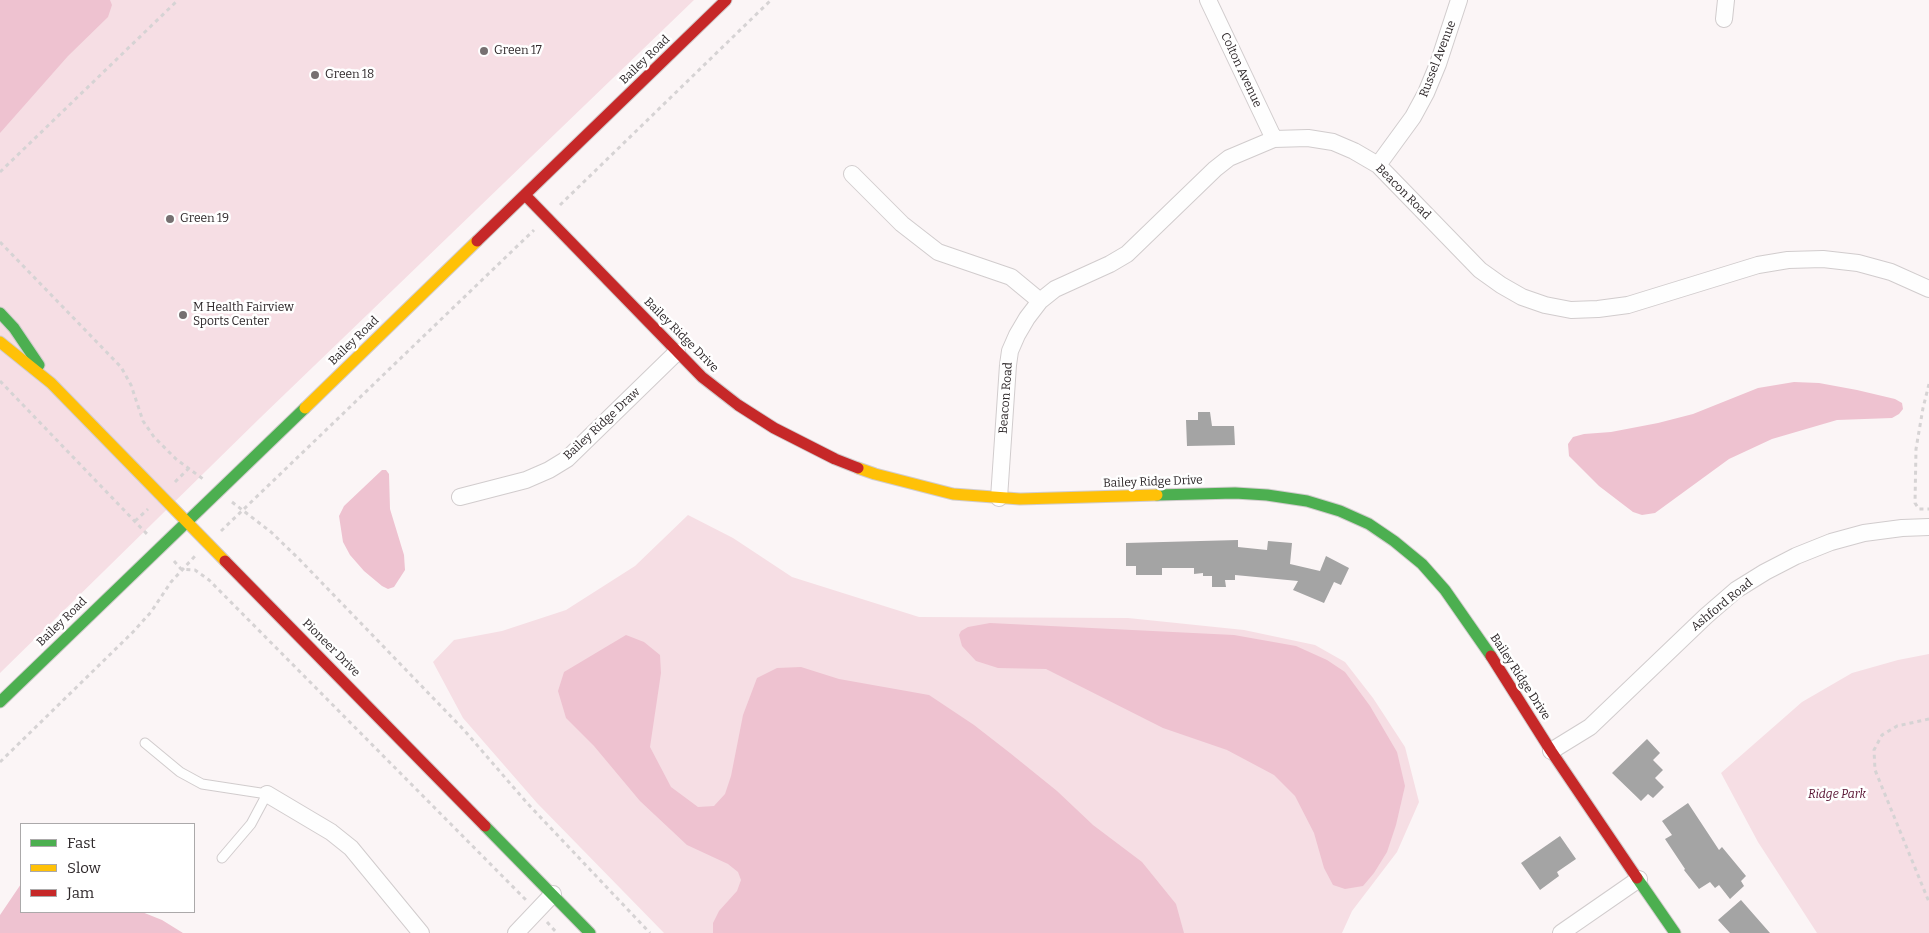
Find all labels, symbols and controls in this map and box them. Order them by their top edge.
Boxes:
street label: Russel Avenue [1417,19,1459,99]
street label: Colton Avenue [1217,30,1265,110]
street label: Bailey Road [617,32,673,88]
place label: Green 17 [494,44,542,58]
marker: Green 17 [478,45,490,57]
place label: Green 18 [325,68,374,82]
marker: Green 18 [309,69,321,81]
street label: Beacon Road [1373,162,1433,222]
place label: Green 19 [180,212,229,226]
marker: Green 19 [164,213,176,225]
street label: Bailey Ridge Drive [641,295,721,375]
place label: M Health Fairview Sports Center [193,301,294,329]
marker: M Health Fairview Sports Center [177,309,189,321]
street label: Bailey Road [326,313,382,369]
street label: Beacon Road [996,362,1016,434]
street label: Bailey Ridge Draw [561,385,643,463]
street label: Bailey Ridge Drive [1103,473,1203,491]
street label: Ashford Road [1688,576,1756,634]
street label: Bailey Road [34,594,90,650]
street label: Pioneer Drive [299,616,363,680]
street label: Bailey Ridge Drive [1487,631,1553,723]
park label: Ridge Park [1808,788,1866,802]
legend [20,823,195,913]
text: Fast [67,834,96,852]
text: Slow [67,859,101,877]
text: Jam [67,884,94,902]

